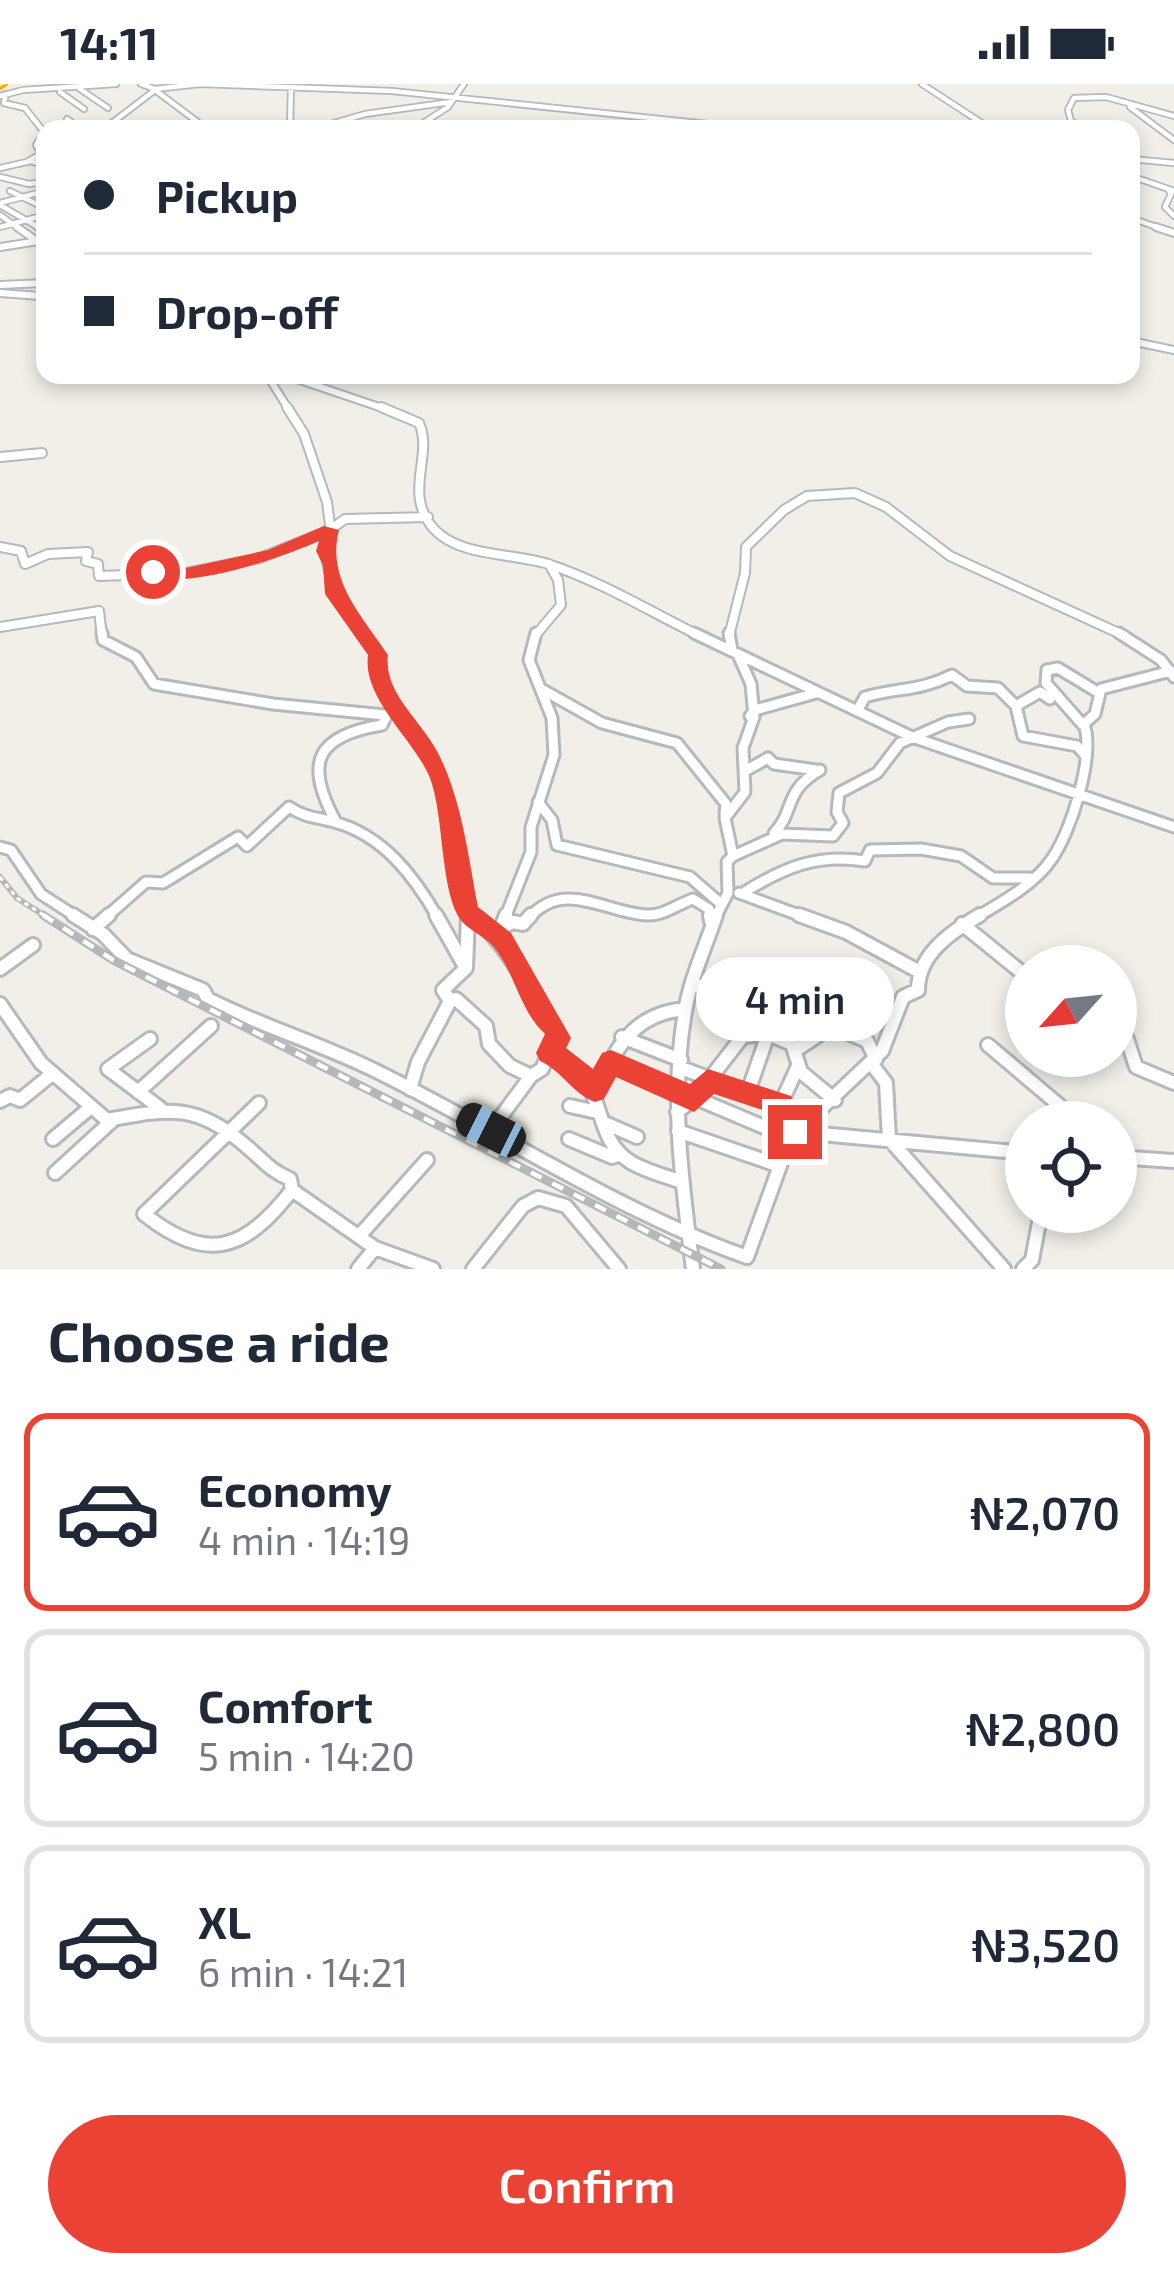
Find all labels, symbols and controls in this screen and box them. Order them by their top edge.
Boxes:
text: 14:11 [60,15,159,69]
text: Pickup [156,168,298,222]
text: Drop-off [156,284,338,338]
route start [126,545,180,599]
north arrow [1005,945,1137,1077]
map controls [1005,945,1137,1233]
callout: 4 min [696,958,894,1042]
text: 4 min [745,975,845,1022]
car [451,1098,531,1162]
button: locate [1005,1101,1137,1233]
route end [768,1105,822,1159]
text: Choose a ride [48,1308,390,1373]
icon: car [54,1458,162,1566]
text: Economy [198,1462,392,1516]
text: ₦2,070 [970,1485,1120,1539]
text: 4 min · 14:19 [198,1516,410,1563]
icon: car [54,1674,162,1782]
text: Comfort [198,1678,373,1732]
text: ₦2,800 [965,1701,1120,1755]
text: 5 min · 14:20 [198,1732,415,1779]
icon: car [54,1890,162,1998]
text: XL [198,1894,251,1948]
text: ₦3,520 [971,1917,1120,1971]
text: 6 min · 14:21 [198,1948,408,1995]
button: Confirm [48,2115,1126,2253]

